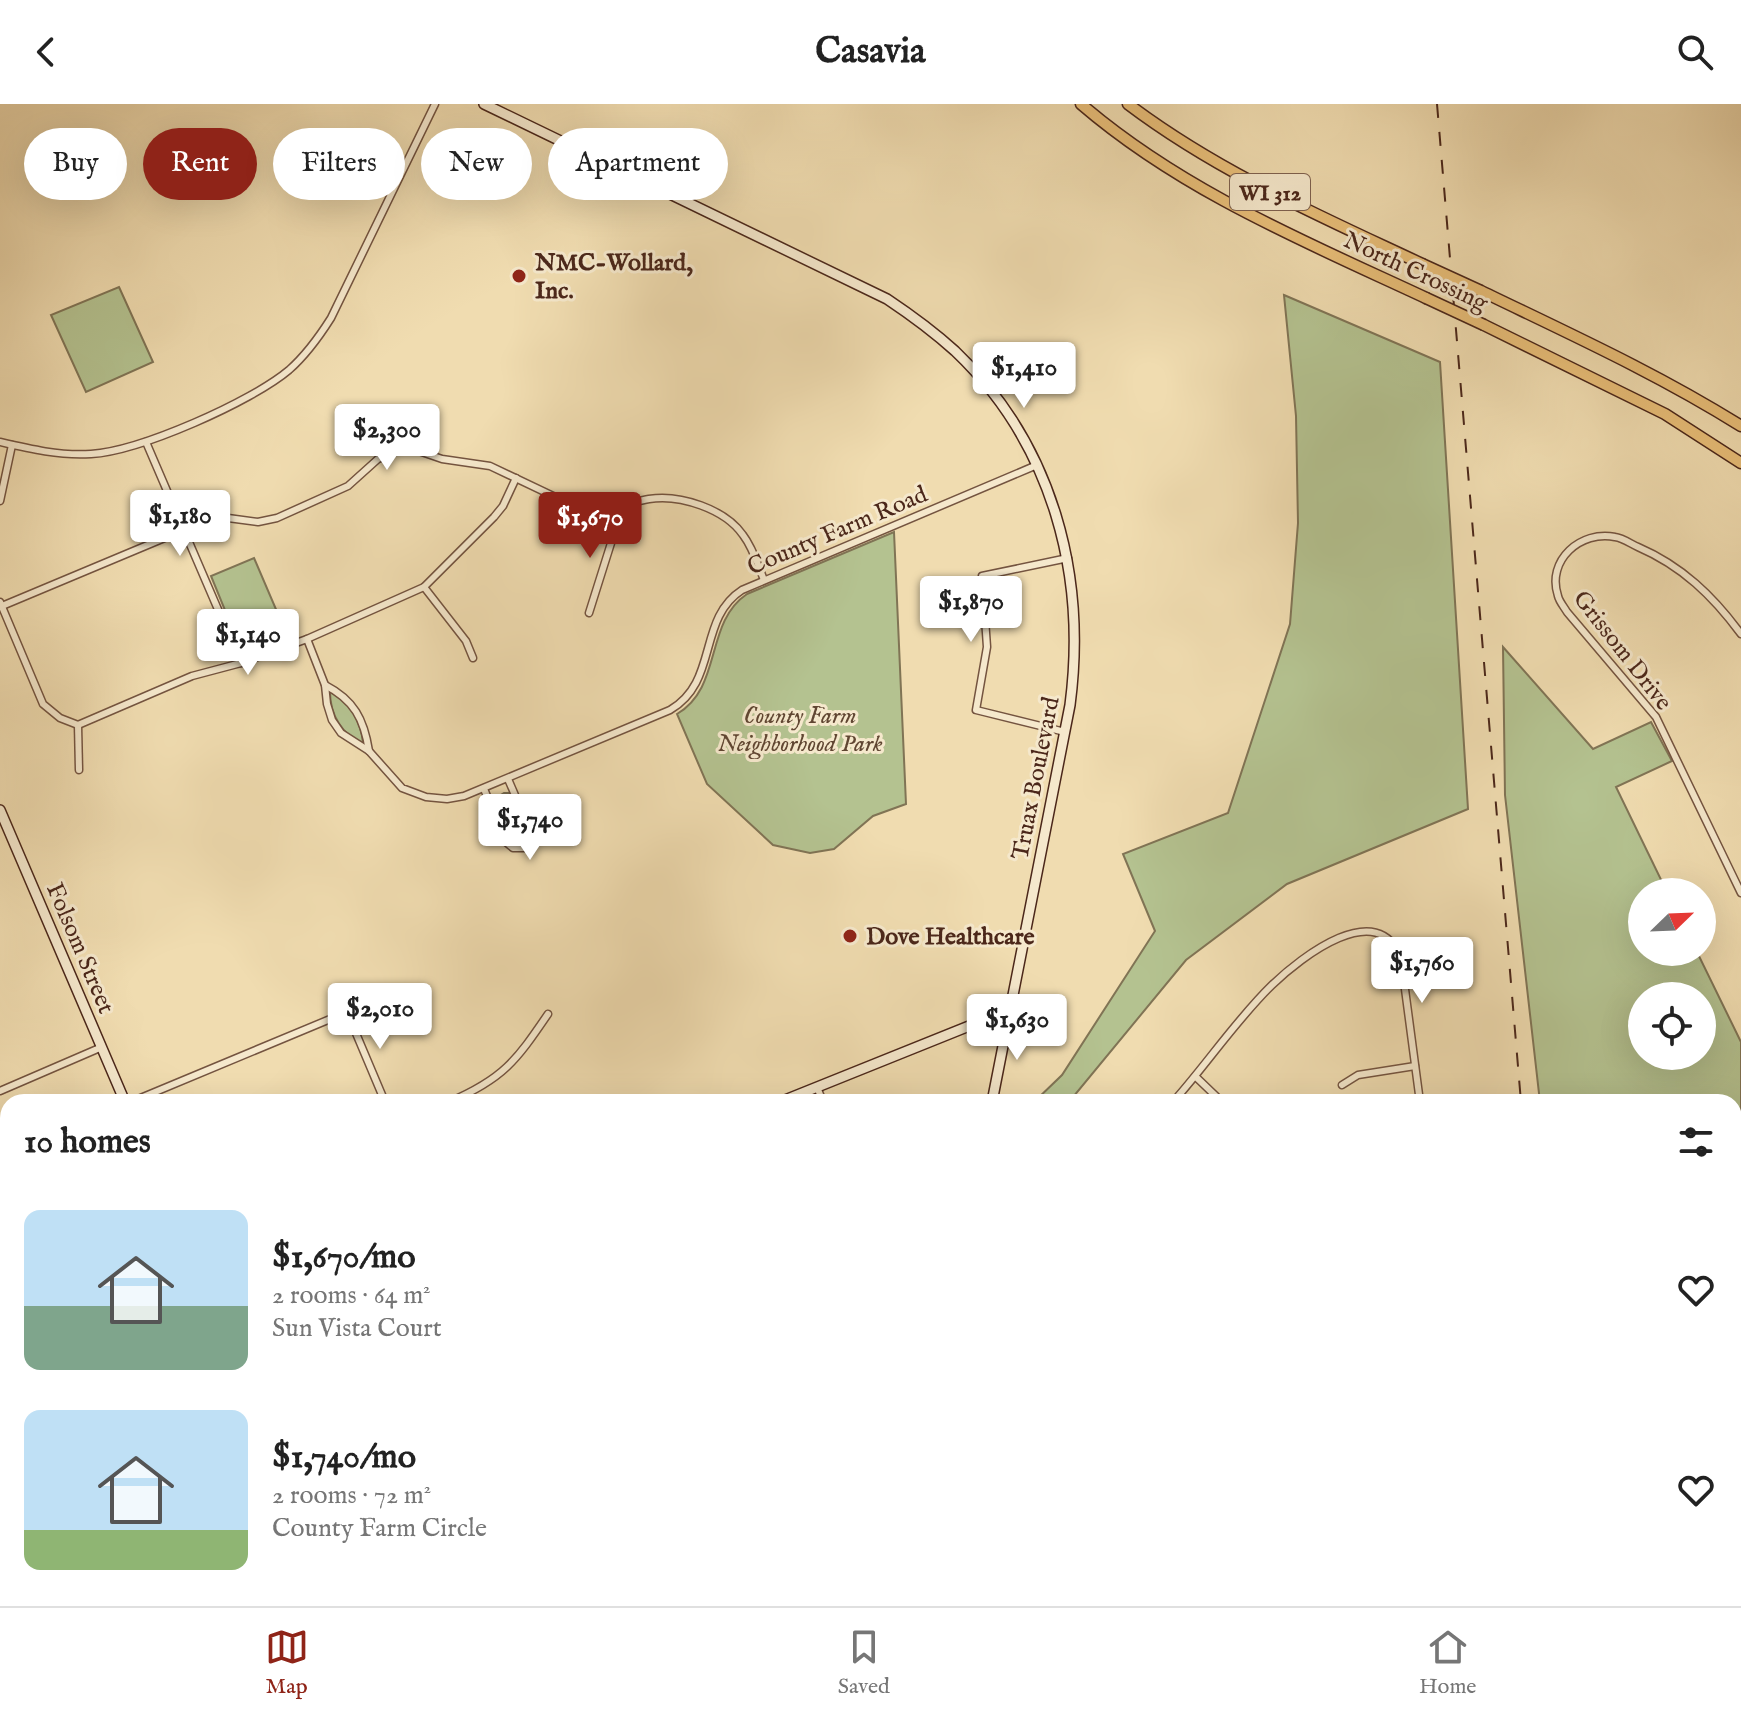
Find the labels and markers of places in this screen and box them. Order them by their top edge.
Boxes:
place label: NMC-Wollard, Inc. [534,248,693,307]
marker: NMC-Wollard, Inc. [510,267,528,285]
pin: $1,410 [959,342,1089,410]
pin: $2,300 [322,404,452,472]
pin: $1,180 [115,490,245,558]
pin: $1,670 [525,492,655,560]
pin: $1,870 [906,576,1036,644]
pin: $1,140 [183,609,313,677]
pin: $1,740 [465,794,595,862]
place label: Dove Healthcare [866,922,1035,953]
marker: Dove Healthcare [841,927,859,945]
pin: $1,760 [1357,937,1487,1005]
pin: $2,010 [315,983,445,1051]
pin: $1,630 [952,994,1082,1062]

